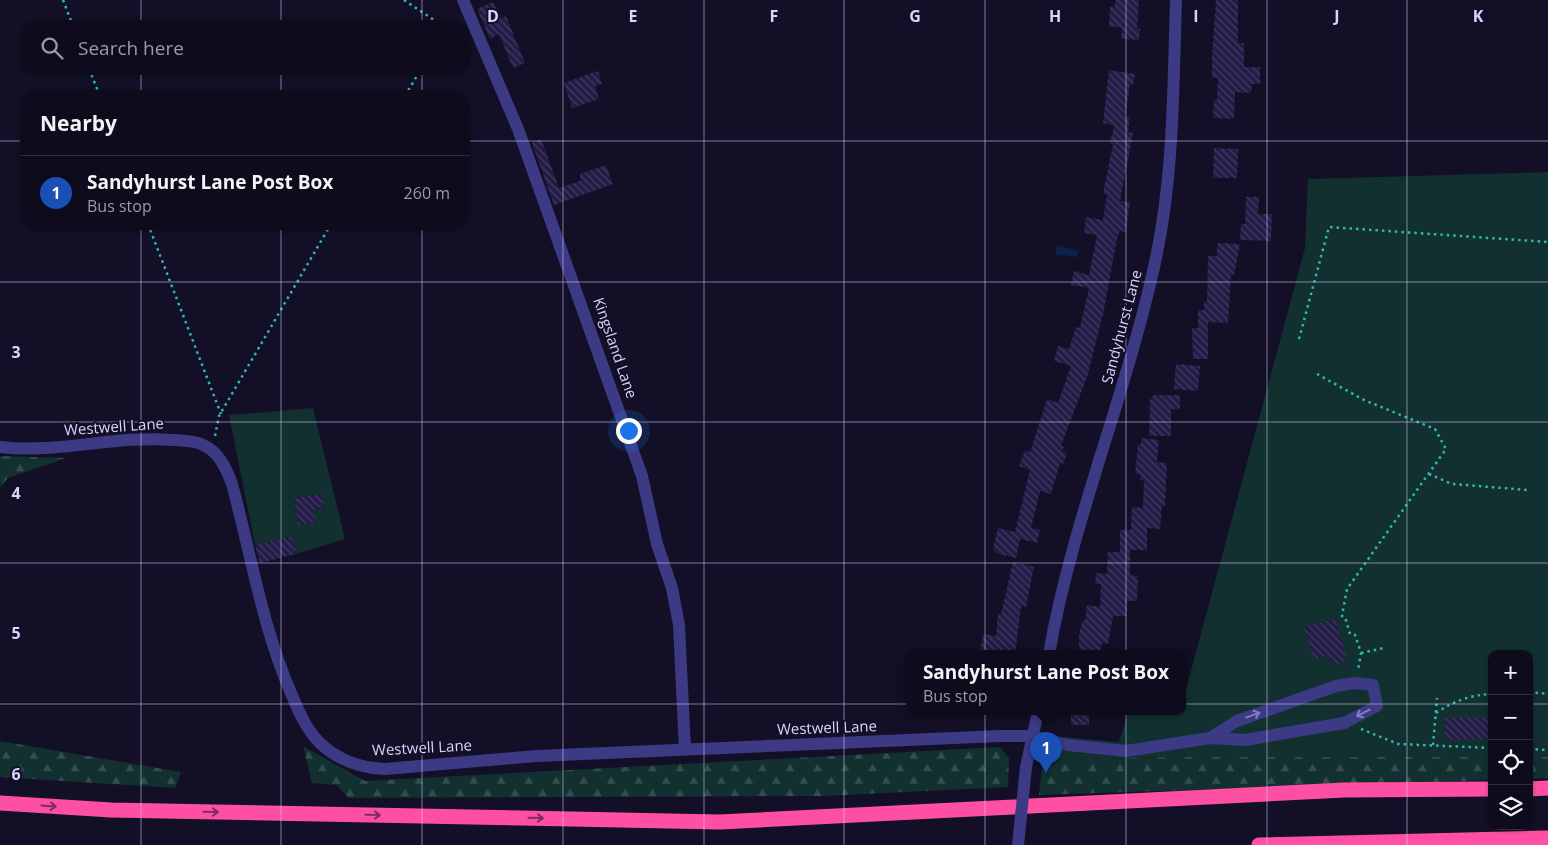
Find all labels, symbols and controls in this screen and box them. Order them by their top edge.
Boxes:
text: D [487,5,499,27]
text: E [629,5,638,27]
text: F [770,5,778,27]
text: G [909,5,921,27]
text: H [1049,5,1061,27]
text: I [1193,5,1199,27]
text: J [1332,5,1340,27]
text: K [1473,5,1484,27]
search box [20,20,470,75]
icon: search [38,34,66,62]
text: Search here [78,35,184,61]
text: Nearby [40,109,117,137]
text: Sandyhurst Lane Post Box [87,169,333,195]
text: 1 [51,182,61,204]
text: 260 m [404,182,450,204]
text: Bus stop [87,195,152,217]
street label: Sandyhurst Lane [1096,268,1146,386]
street label: Kingsland Lane [589,294,643,401]
text: 3 [11,341,21,363]
street label: Westwell Lane [63,413,165,439]
your location [616,418,642,444]
text: 4 [11,482,21,504]
text: 5 [11,622,21,644]
popup [906,650,1186,715]
map controls [1488,650,1533,830]
button: + [1488,650,1533,695]
text: Sandyhurst Lane Post Box [923,659,1169,685]
text: Bus stop [923,685,988,707]
button: − [1488,695,1533,740]
one-way arrow [1356,709,1371,718]
one-way arrow [1245,710,1261,719]
street label: Westwell Lane [777,715,877,739]
pin: 1 [1030,732,1062,773]
street label: Westwell Lane [371,734,472,760]
button: locate [1488,740,1533,785]
text: 6 [11,763,21,785]
button: layers [1488,785,1533,830]
one-way arrow [40,801,56,810]
one-way arrow [202,807,219,817]
one-way arrow [365,810,381,820]
one-way arrow [528,813,544,823]

